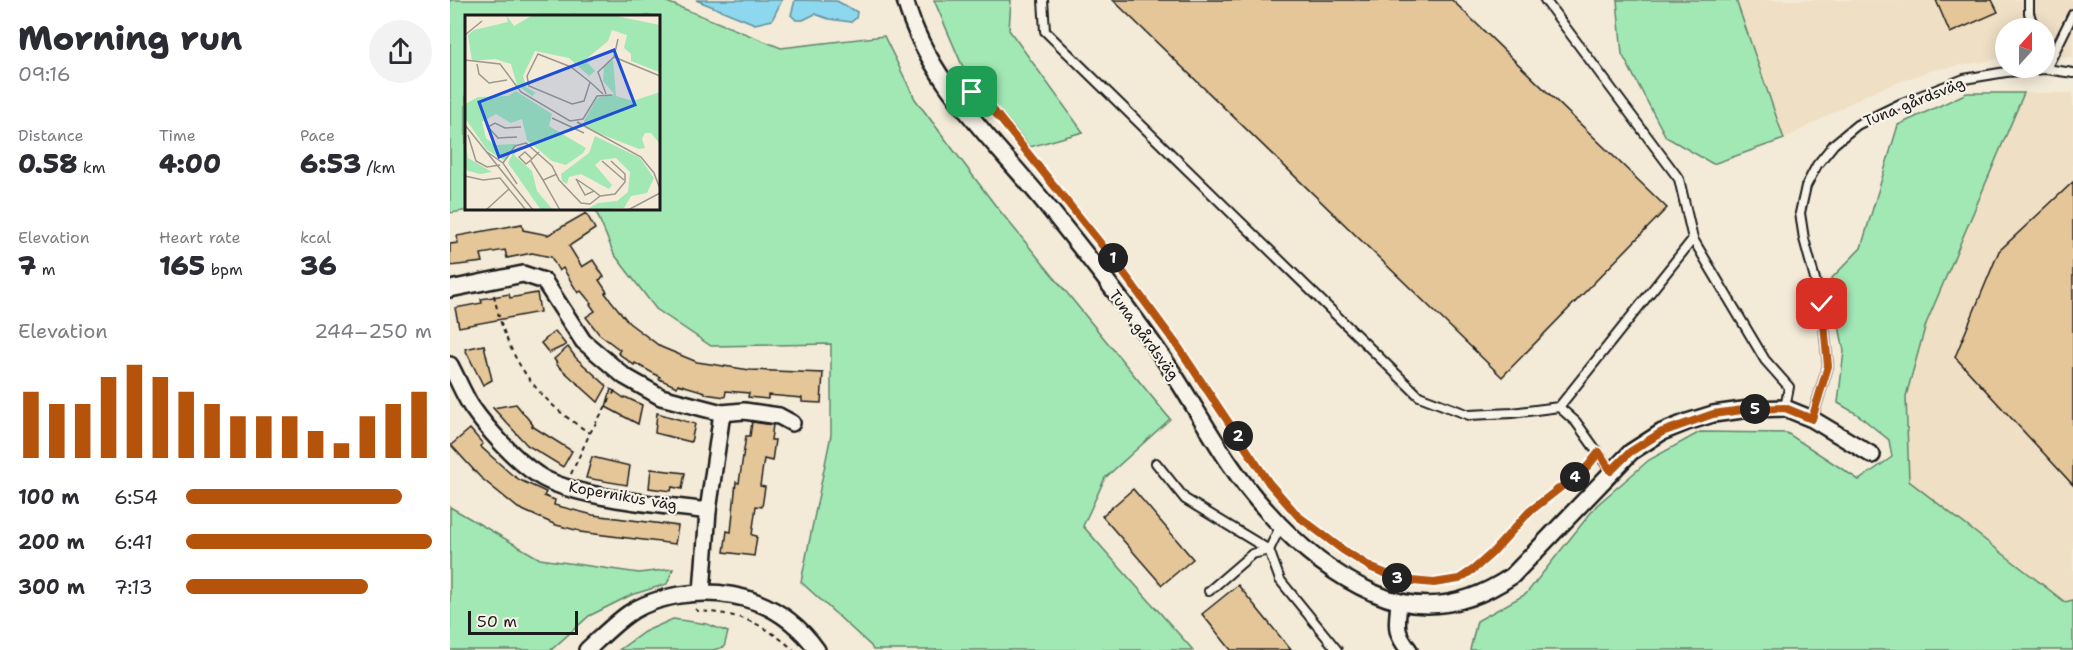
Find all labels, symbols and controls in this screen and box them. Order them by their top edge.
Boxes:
inset map [465,15,660,210]
text: Morning run [18,16,242,61]
north arrow [1995,18,2055,78]
map controls [1995,18,2055,78]
button: share [369,20,432,83]
text: 09:16 [18,61,71,87]
pin [946,66,997,117]
street label: Tuna gårdsväg [1861,73,1967,131]
icon: arrive [955,75,988,108]
text: Distance [18,125,84,146]
text: Time [159,125,196,146]
text: Pace [300,125,335,146]
text: 0.58 [18,146,77,181]
text: 4:00 [159,146,221,181]
text: 6:53 [300,146,361,181]
text: km [77,157,105,178]
text: /km [361,157,395,178]
text: Elevation [18,227,90,248]
text: Heart rate [159,227,241,248]
text: kcal [300,227,331,248]
pin: 1 [1098,243,1128,273]
text: 1 [1109,247,1117,268]
text: 7 [18,248,36,283]
text: 165 [159,248,205,283]
text: 36 [300,248,337,283]
text: m [36,259,55,280]
text: bpm [205,259,243,280]
pin [1796,278,1847,329]
street label: Tuna gårdsväg [1104,286,1184,384]
icon: check [1805,287,1838,320]
text: Elevation [18,318,108,344]
text: 244–250 m [314,318,432,344]
pin: 5 [1740,394,1770,424]
text: 5 [1750,398,1760,419]
pin: 2 [1223,421,1253,451]
text: 2 [1232,425,1244,446]
pin: 4 [1560,462,1590,492]
text: 4 [1569,466,1581,487]
street label: Kopernikus väg [567,477,679,515]
text: 100 m [18,484,80,510]
text: 6:54 [114,484,158,510]
text: 200 m [18,529,85,555]
text: 6:41 [114,529,153,555]
pin: 3 [1382,563,1412,593]
text: 3 [1391,567,1403,588]
text: 300 m [18,574,85,600]
text: 7:13 [114,574,153,600]
scale bar [468,608,578,636]
text: 50 m [477,611,517,632]

